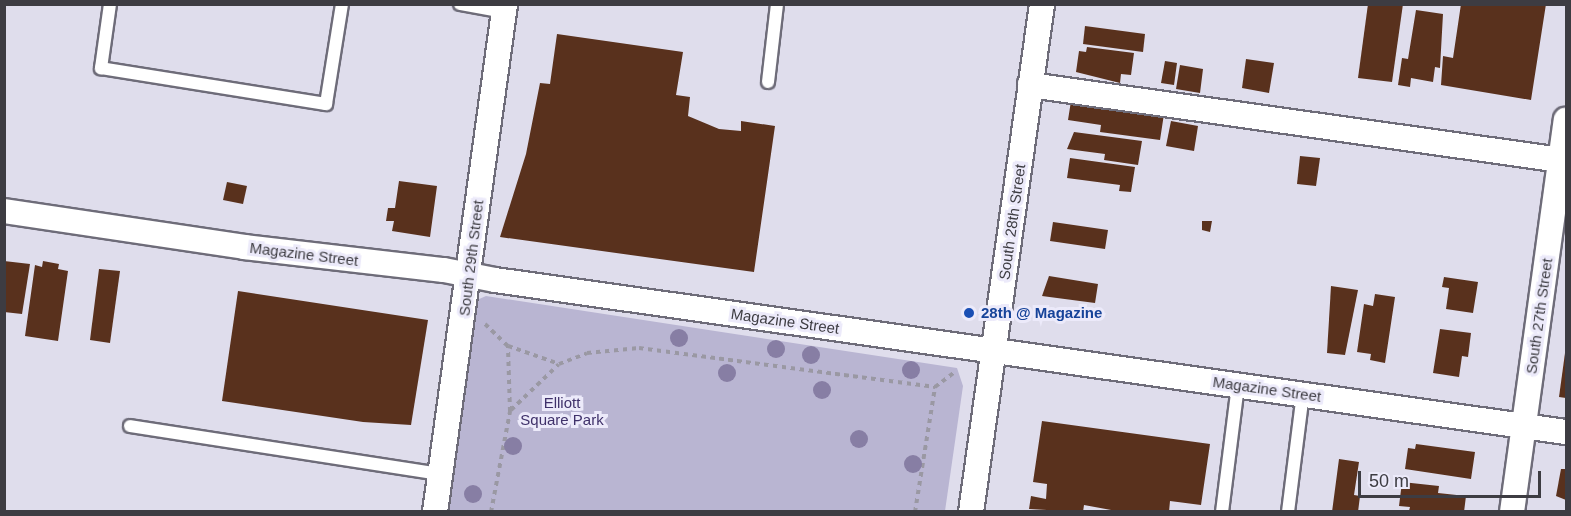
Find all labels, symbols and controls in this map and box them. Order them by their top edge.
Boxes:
street label: South 28th Street [995,163,1029,281]
street label: South 29th Street [455,199,487,317]
street label: Magazine Street [249,238,359,270]
street label: South 27th Street [1522,257,1556,375]
street label: Magazine Street [730,304,840,338]
place label: 28th @ Magazine [981,304,1102,322]
marker: 28th @ Magazine [962,306,976,320]
street label: Magazine Street [1212,372,1322,406]
park label: Elliott Square Park [520,393,604,428]
scale bar [1361,459,1544,497]
text: 50 m [1369,471,1409,491]

